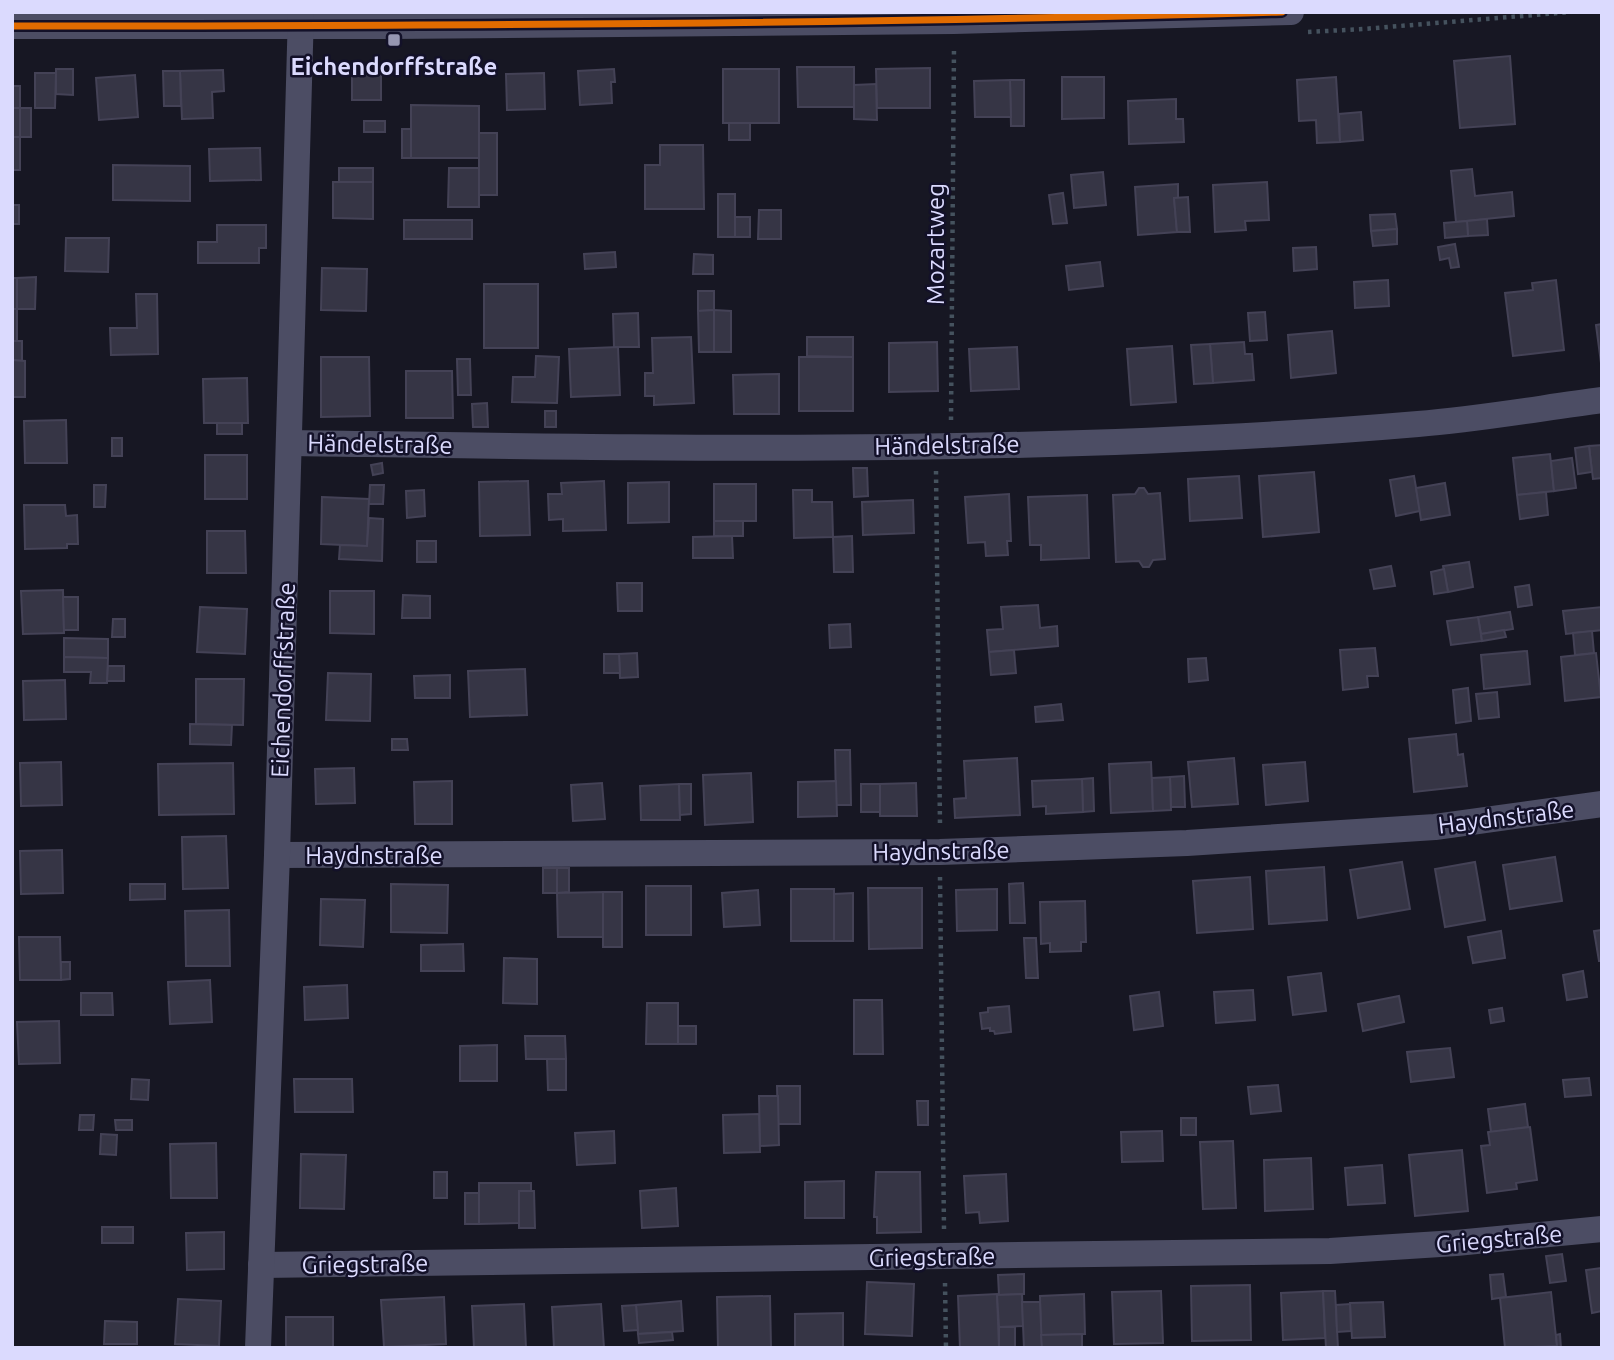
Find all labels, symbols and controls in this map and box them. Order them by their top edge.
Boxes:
marker: Eichendorffstraße [386,32,402,48]
place label: Eichendorffstraße [291,53,497,80]
street label: Mozartweg [922,183,949,305]
street label: Händelstraße [307,429,453,459]
street label: Händelstraße [874,430,1020,460]
street label: Eichendorffstraße [266,582,300,778]
street label: Haydnstraße [1436,795,1576,839]
street label: Haydnstraße [872,836,1010,866]
street label: Haydnstraße [305,842,443,869]
street label: Griegstraße [1435,1220,1563,1258]
street label: Griegstraße [868,1242,996,1272]
street label: Griegstraße [301,1249,429,1279]

